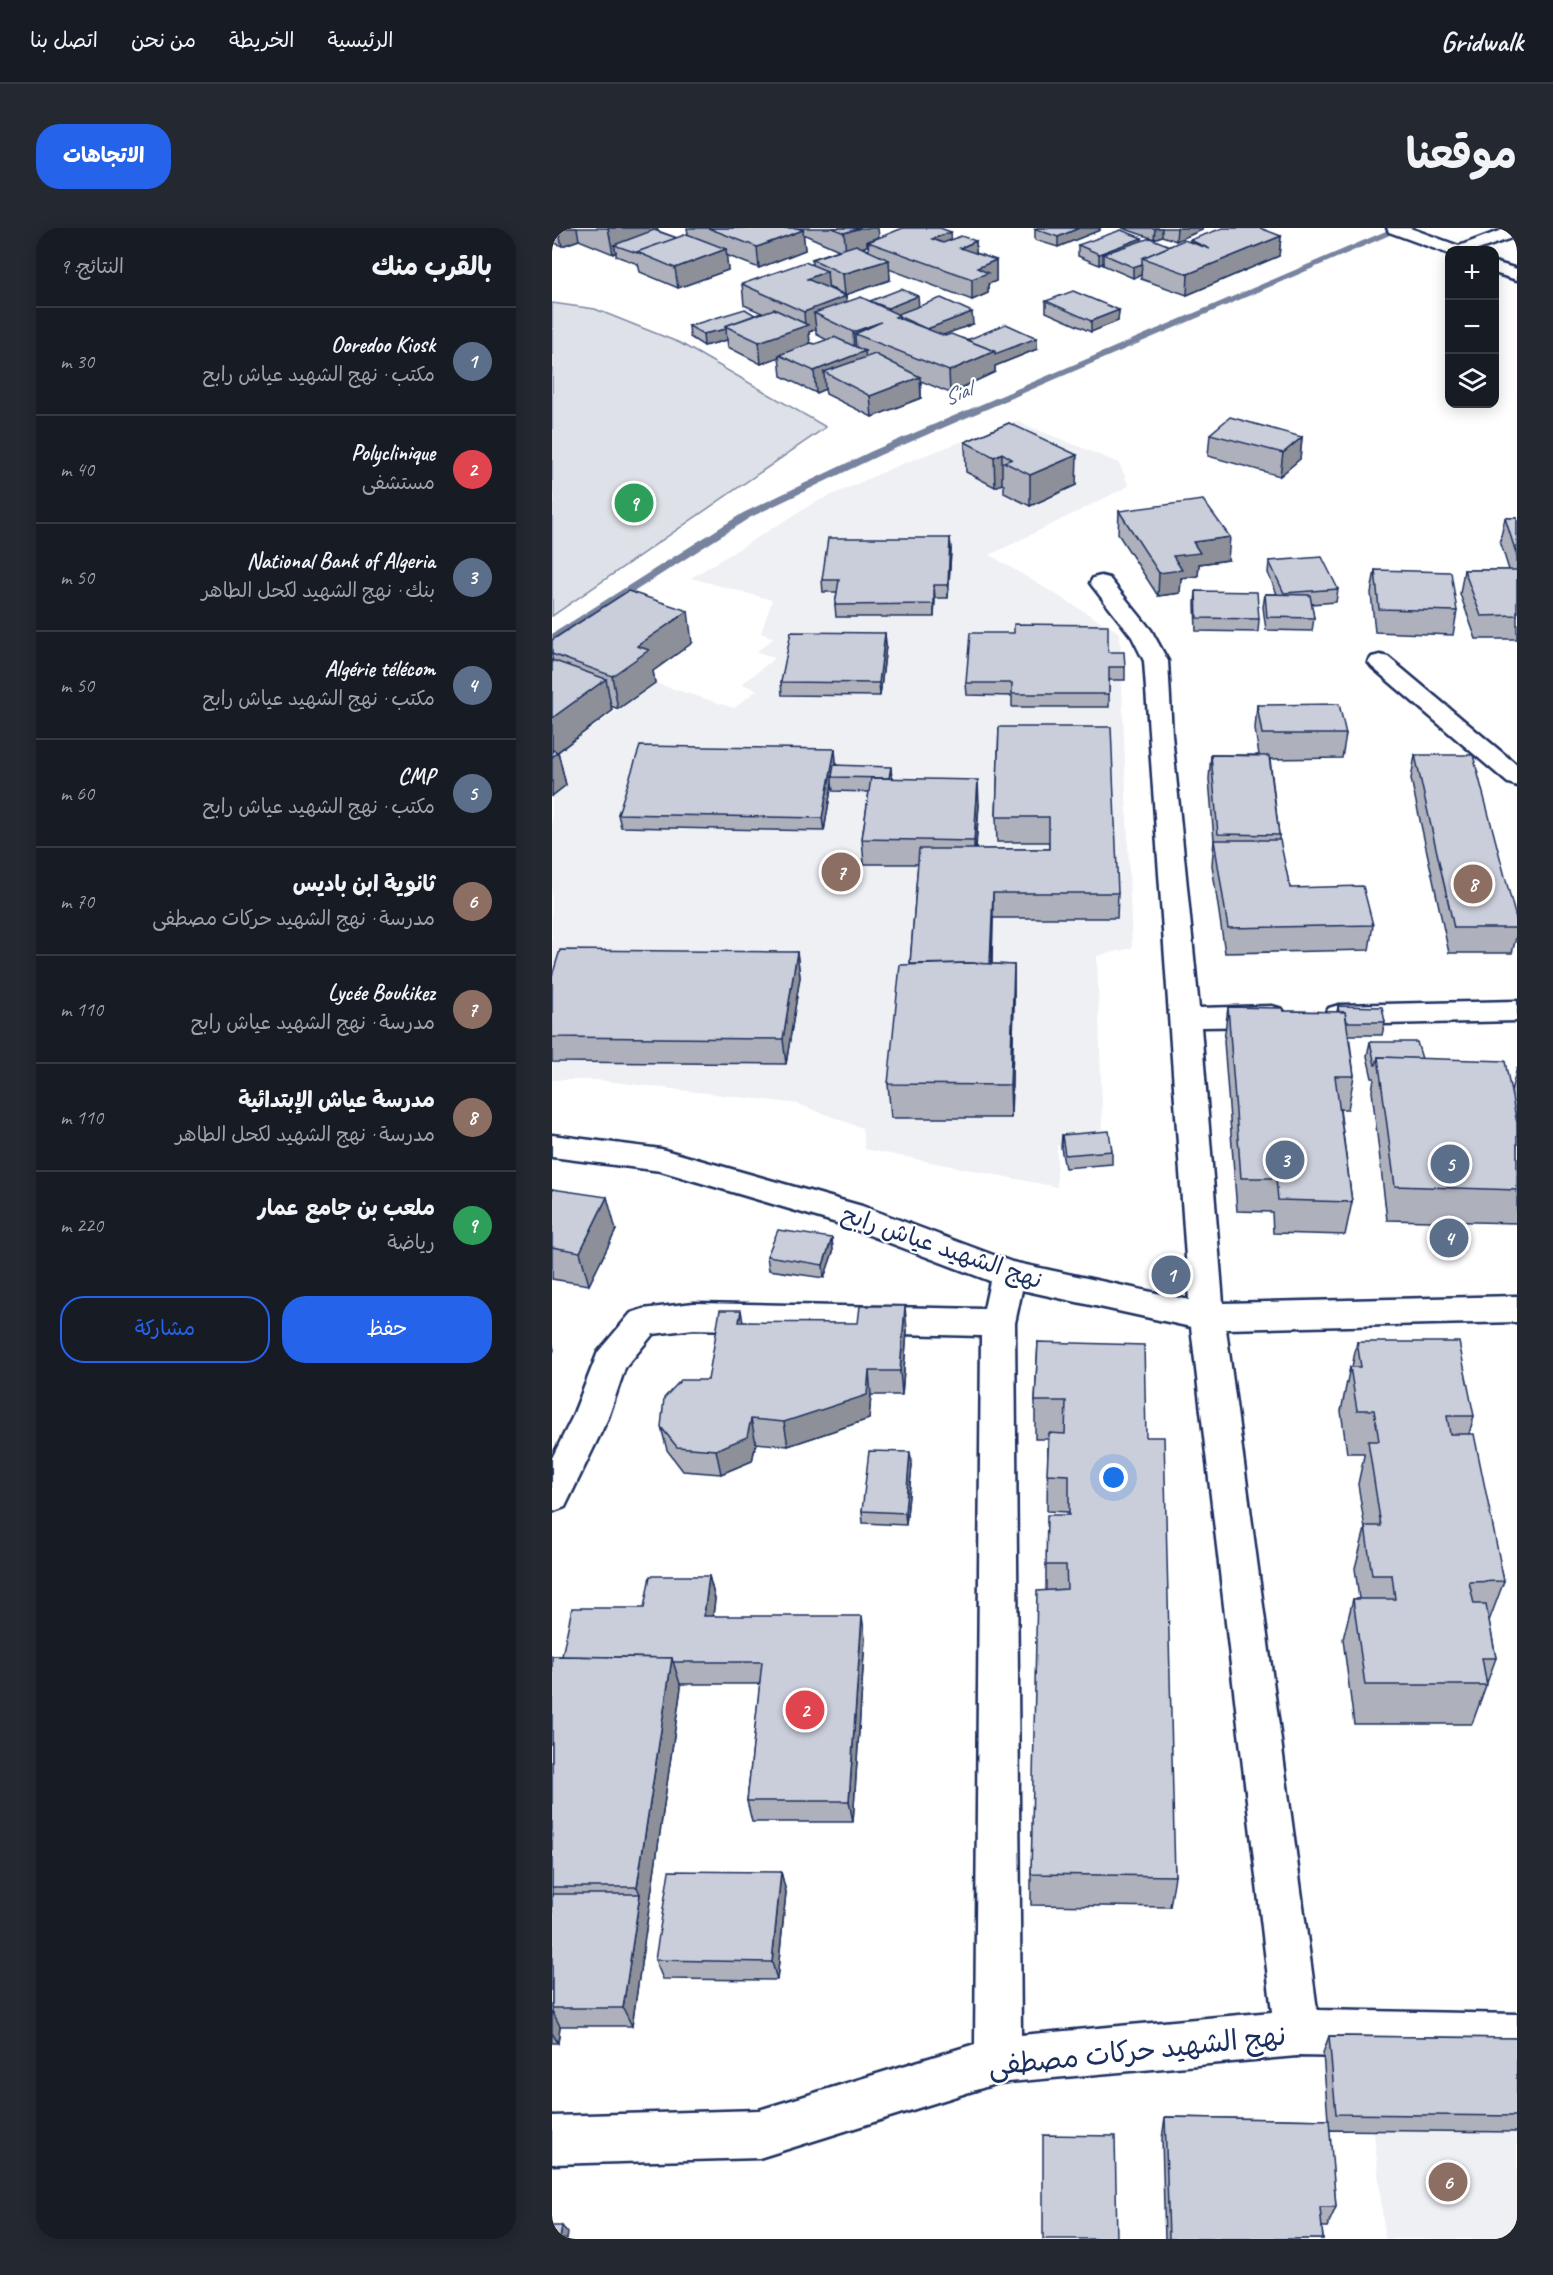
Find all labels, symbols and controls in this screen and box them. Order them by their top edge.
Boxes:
text: Gridwalk [1441,24,1523,59]
text: اتصل بنا [30,27,98,53]
text: من نحن [131,27,196,53]
text: الخريطة [229,27,295,53]
text: الرئيسية [328,27,393,53]
button: الاتجاهات [36,124,171,189]
text: موقعنا [1406,128,1517,181]
map controls [1445,246,1499,408]
button: + [1445,246,1499,300]
text: بالقرب منك [372,250,492,283]
text: النتائج: 9 [60,254,124,279]
button: − [1445,300,1499,354]
text: Ooredoo Kiosk [331,331,435,359]
text: 30 m [60,349,94,374]
text: 1 [468,349,477,374]
button: layers [1445,354,1499,408]
text: مكتب · نهج الشهيد عياش رابح [203,362,435,387]
water label: Sial [939,373,982,412]
text: Polyclinique [351,439,435,467]
text: 40 m [60,457,94,482]
text: 2 [468,457,477,482]
text: مستشفى [362,470,435,495]
pin: 9 [614,480,653,526]
text: National Bank of Algeria [247,547,435,575]
text: 50 m [60,565,94,590]
text: 3 [468,565,477,590]
text: بنك · نهج الشهيد لكحل الطاهر [202,578,435,603]
text: Algérie télécom [325,655,435,683]
text: 50 m [60,673,94,698]
text: 4 [468,673,477,698]
text: مكتب · نهج الشهيد عياش رابح [203,686,435,711]
text: CMP [398,763,435,791]
text: 60 m [60,781,94,806]
text: 5 [468,781,477,806]
text: مكتب · نهج الشهيد عياش رابح [203,794,435,819]
pin: 7 [822,850,860,894]
pin: 8 [1454,862,1492,906]
text: ثانوية ابن باديس [293,870,435,898]
text: 70 m [60,889,94,914]
text: 6 [468,889,477,914]
text: مدرسة · نهج الشهيد حركات مصطفى [152,906,435,931]
text: Lycée Boukikez [328,979,435,1007]
text: 110 m [60,997,103,1022]
text: 7 [468,997,477,1022]
text: مدرسة · نهج الشهيد عياش رابح [191,1010,435,1035]
text: مدرسة عياش الإبتدائية [238,1086,435,1114]
text: 110 m [60,1105,103,1130]
text: 8 [468,1105,477,1130]
text: مدرسة · نهج الشهيد لكحل الطاهر [176,1122,435,1147]
pin: 3 [1266,1138,1304,1182]
pin: 5 [1430,1142,1470,1186]
text: ملعب بن جامع عمار [258,1194,435,1222]
street label: نهج الشهيد عياش رابح [837,1199,1046,1296]
text: 220 m [60,1213,103,1238]
text: 9 [468,1213,477,1238]
pin: 4 [1430,1216,1468,1260]
text: رياضة [387,1230,435,1255]
pin: 1 [1152,1252,1190,1298]
button: مشاركة [60,1296,270,1363]
button: حفظ [282,1296,492,1363]
your location [1099,1463,1128,1492]
pin: 2 [786,1688,824,1732]
street label: نهج الشهيد حركات مصطفى [986,2017,1288,2085]
pin: 6 [1428,2160,1468,2204]

